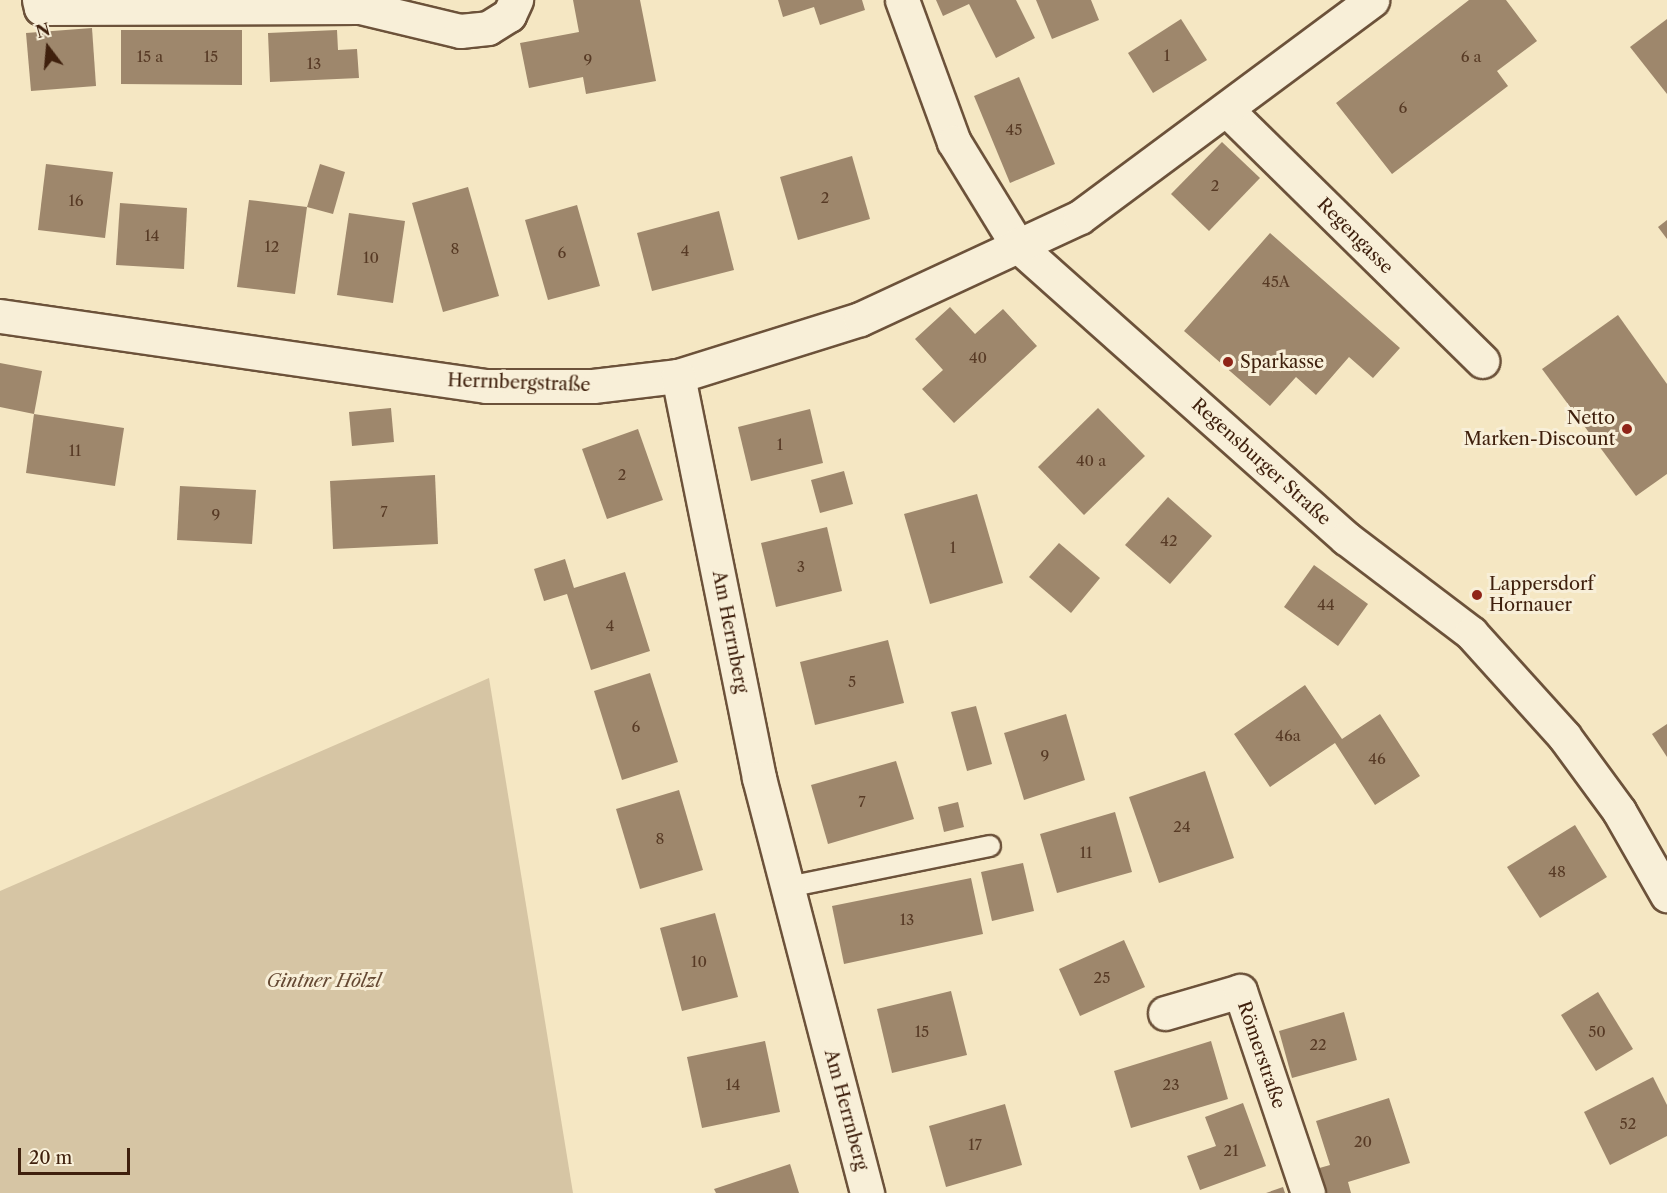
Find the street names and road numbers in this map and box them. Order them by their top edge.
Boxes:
street label: Regengasse [1313,194,1397,278]
street label: Herrnbergstraße [447,370,591,396]
street label: Regensburger Straße [1187,394,1335,530]
street label: Am Herrnberg [708,569,752,695]
street label: Römerstraße [1233,998,1289,1112]
street label: Am Herrnberg [819,1047,873,1173]

